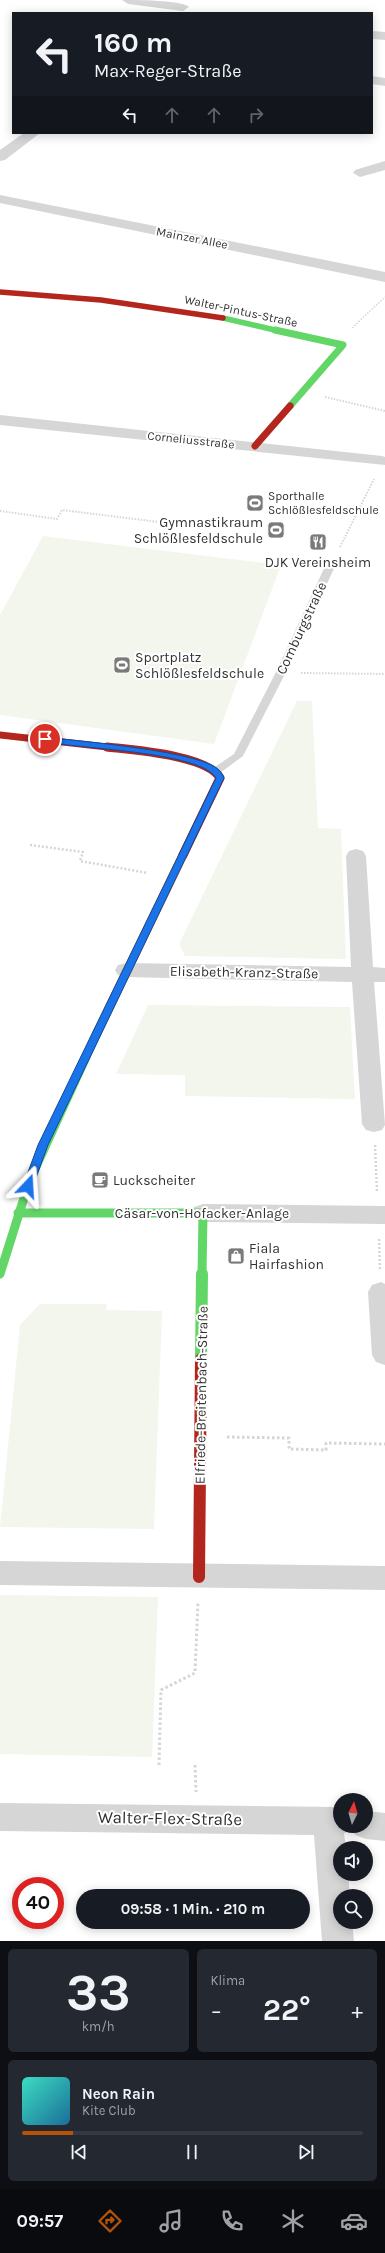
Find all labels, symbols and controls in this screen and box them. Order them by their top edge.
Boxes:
text: 160 m [94,26,172,59]
icon: left [28,28,80,80]
text: Max-Reger-Straße [94,60,241,82]
icon: left [119,104,141,126]
icon: ahead [161,104,183,126]
icon: ahead [203,104,225,126]
icon: right [245,104,267,126]
street label: Mainzer Allee [155,224,229,252]
street label: Walter-Pintus-Straße [183,292,299,330]
street label: Corneliusstraße [147,428,235,452]
place label: Sporthalle Schlößlesfeldschule [268,489,379,517]
sports icon: Sporthalle Schlößlesfeldschule [245,493,265,513]
place label: Gymnastikraum Schlößlesfeldschule [134,514,263,547]
sports icon: Gymnastikraum Schlößlesfeldschule [266,520,286,540]
restaurant icon: DJK Vereinsheim [308,532,328,552]
place label: DJK Vereinsheim [265,554,371,571]
street label: Comburgstraße [273,579,330,677]
place label: Sportplatz Schlößlesfeldschule [135,649,264,682]
sports icon: Sportplatz Schlößlesfeldschule [112,655,132,675]
pin [28,722,62,756]
icon: arrive [34,728,56,750]
street label: Elisabeth-Kranz-Straße [170,963,318,982]
position arrow [7.0,1165,49.0,1207]
cafe icon: Luckscheiter [90,1170,110,1190]
place label: Luckscheiter [113,1172,196,1189]
street label: Cäsar-von-Hofacker-Anlage [115,1205,289,1222]
place label: Fiala Hairfashion [249,1240,324,1273]
shop icon: Fiala Hairfashion [226,1246,246,1266]
street label: Elfriede-Breitenbach-Straße [191,1306,212,1484]
north arrow [333,1793,373,1833]
map controls [333,1793,373,1929]
street label: Walter-Flex-Straße [98,1807,242,1829]
button: sound [333,1841,373,1881]
speed limit sign: 40 [12,1877,64,1929]
button: search [333,1889,373,1929]
text: 09:58 · 1 Min. · 210 m [121,1900,265,1918]
text: 33 [66,1962,131,2023]
text: Klima [211,1973,245,1988]
text: 22° [263,1992,311,2028]
text: − [211,1998,222,2024]
text: + [351,1998,363,2024]
text: km/h [82,2019,115,2034]
text: Neon Rain [82,2085,155,2103]
text: Kite Club [82,2103,136,2118]
icon: previous [68,2141,90,2163]
icon: pause [181,2141,203,2163]
icon: next [295,2141,317,2163]
icon: directions [96,2207,124,2235]
icon: music [157,2207,185,2235]
icon: phone [218,2207,246,2235]
icon: climate [279,2207,307,2235]
icon: car [340,2207,368,2235]
text: 09:57 [17,2210,63,2232]

